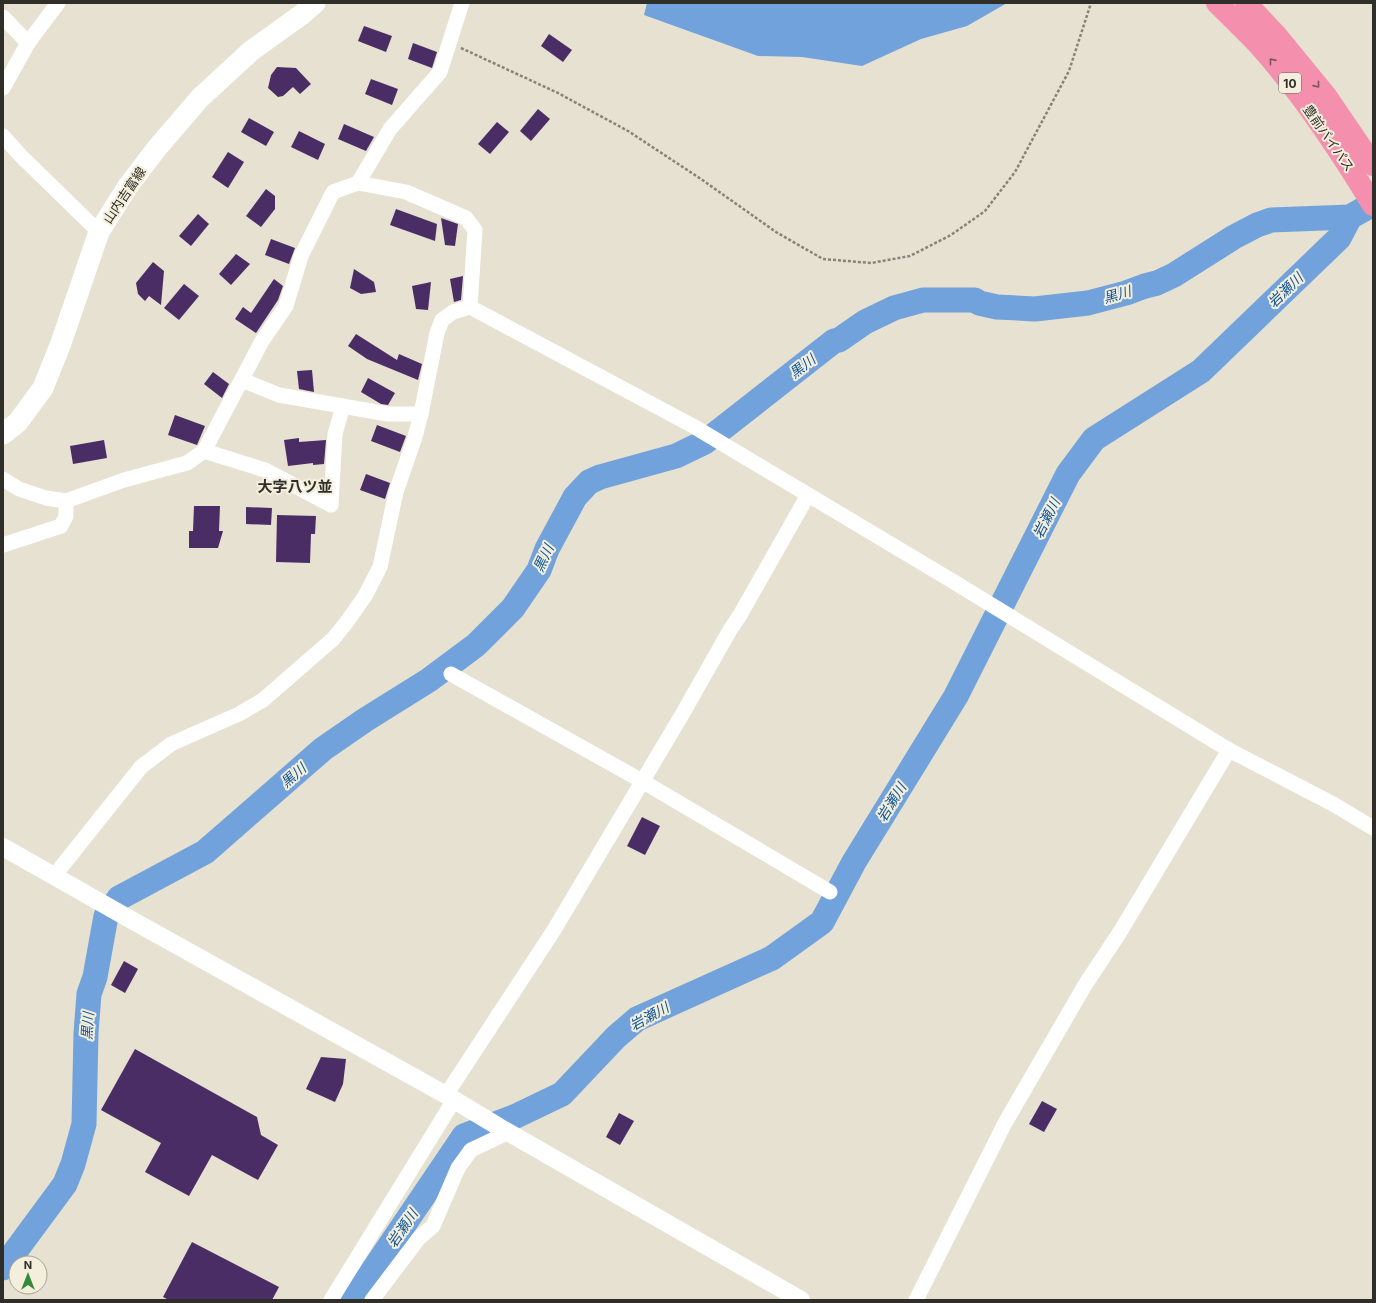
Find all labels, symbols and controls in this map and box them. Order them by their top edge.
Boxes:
one-way arrow [1269,58,1276,65]
road number: 10 [1279,73,1301,93]
one-way arrow [1312,81,1319,88]
street label: 豊前バイパス [1300,102,1358,174]
street label: 山内吉富線 [99,164,149,226]
water label: 岩瀬川 [1264,268,1307,311]
water label: 黒川 [1101,281,1135,306]
water label: 黒川 [786,349,820,381]
district label: 大字八ツ並 [257,477,333,496]
water label: 岩瀬川 [1029,494,1064,541]
water label: 黒川 [529,540,557,574]
water label: 黒川 [277,758,311,791]
water label: 岩瀬川 [873,778,910,824]
water label: 岩瀬川 [627,997,673,1034]
water label: 黒川 [78,1009,97,1041]
water label: 岩瀬川 [383,1204,422,1250]
north arrow [8,1255,48,1295]
text: N [24,1258,32,1272]

